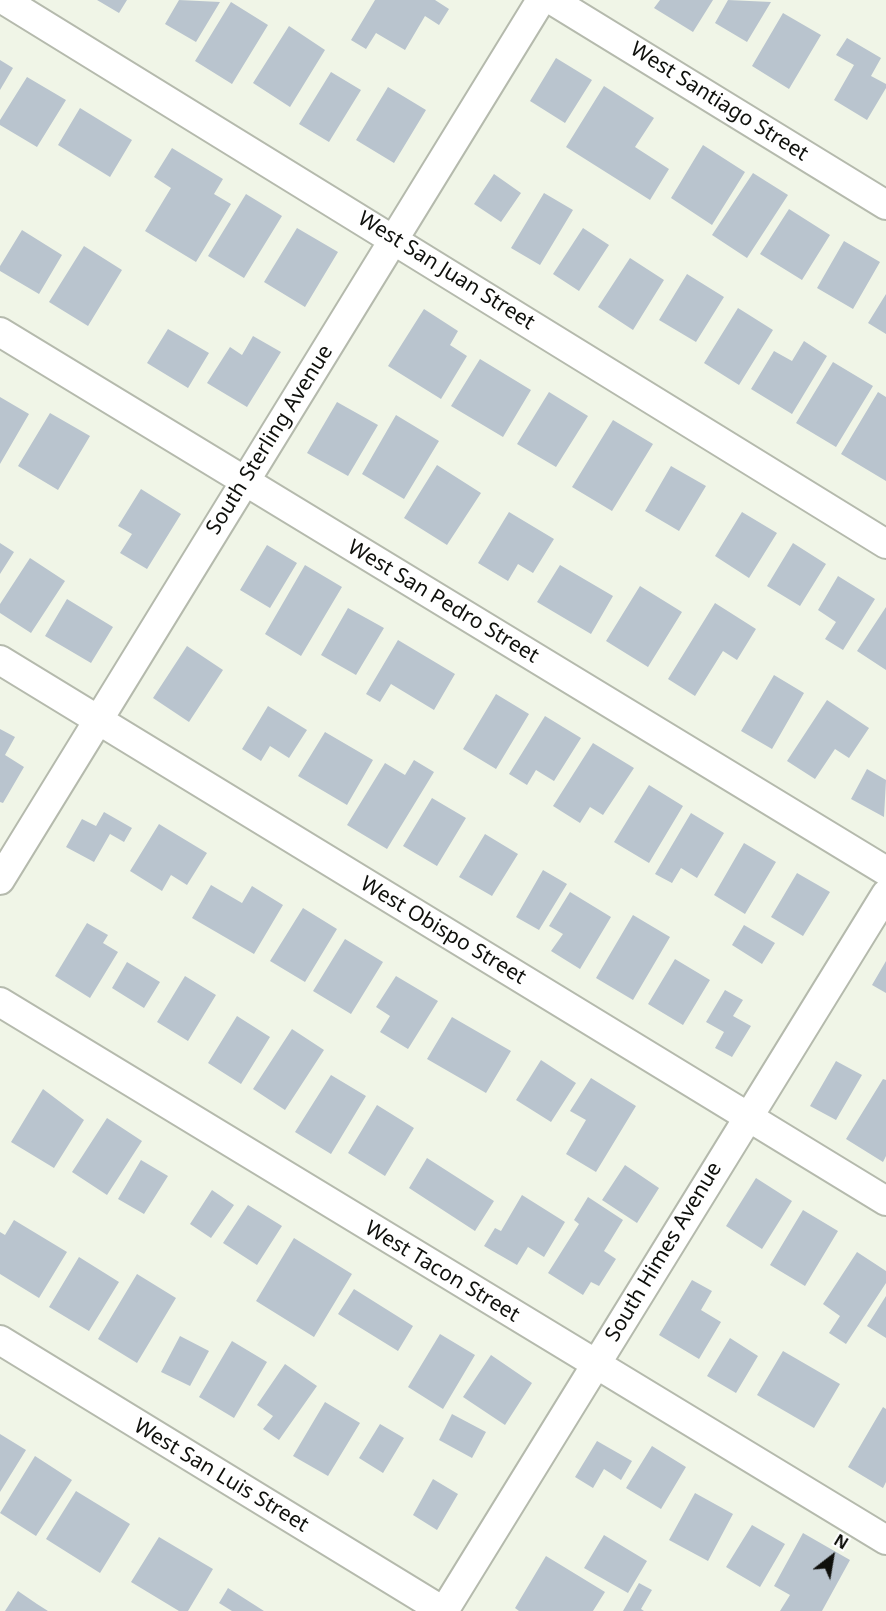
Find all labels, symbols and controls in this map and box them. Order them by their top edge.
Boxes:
street label: West Santiago Street [625,37,813,167]
street label: West San Juan Street [353,206,539,336]
street label: South Sterling Avenue [201,341,339,539]
street label: West San Pedro Street [343,535,543,669]
street label: West Obispo Street [356,872,530,990]
street label: South Himes Avenue [600,1158,728,1346]
street label: West Tacon Street [360,1216,524,1328]
street label: West San Luis Street [129,1414,313,1538]
north arrow [802,1527,862,1587]
text: N [830,1529,853,1554]

